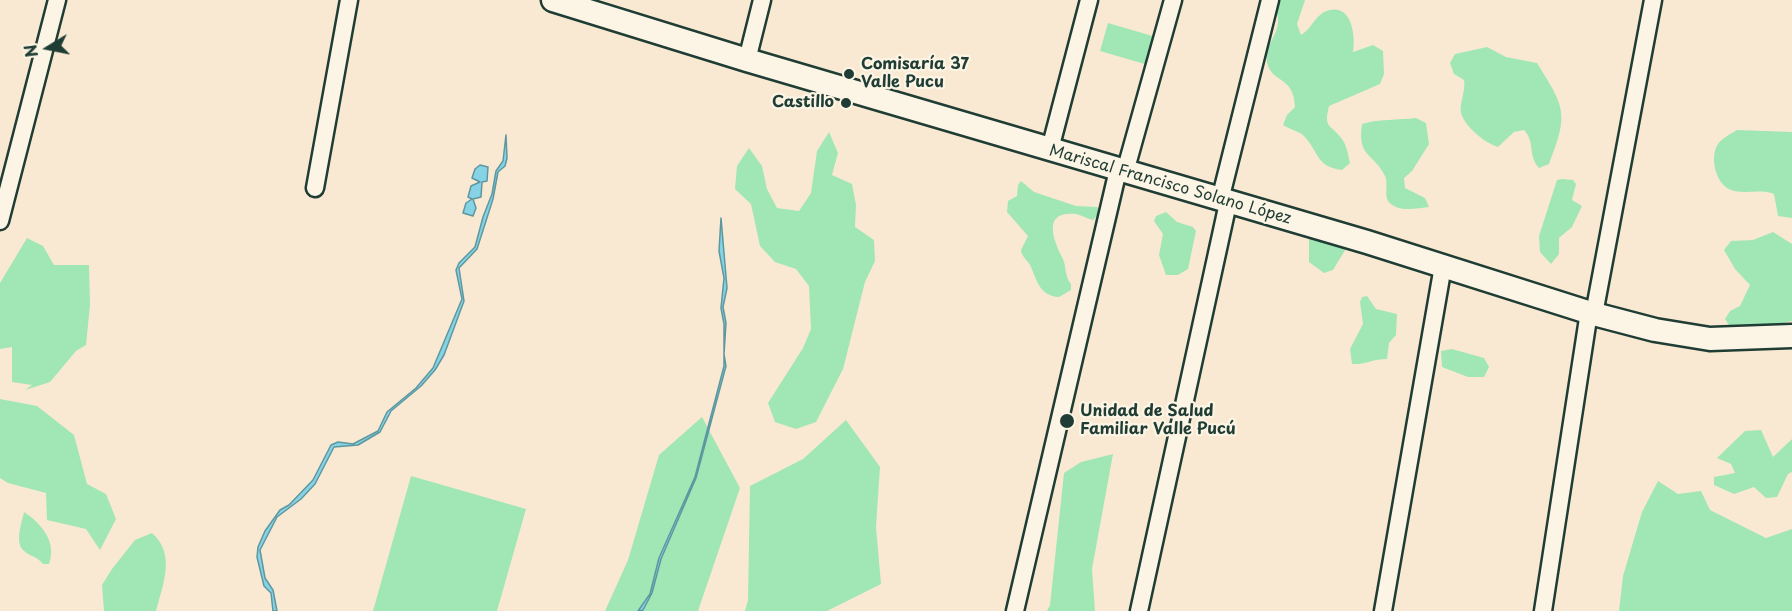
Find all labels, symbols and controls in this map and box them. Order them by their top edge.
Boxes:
north arrow [18,18,78,78]
text: N [17,43,43,59]
place label: Comisaría 37 Valle Pucu [861,55,969,93]
marker: Comisaría 37 Valle Pucu [842,67,856,81]
place label: Castillo [772,93,834,113]
marker: Castillo [839,96,853,110]
street label: Mariscal Francisco Solano López [1047,141,1293,229]
place label: Unidad de Salud Familiar Valle Pucú [1080,402,1236,440]
marker: Unidad de Salud Familiar Valle Pucú [1058,412,1076,430]

